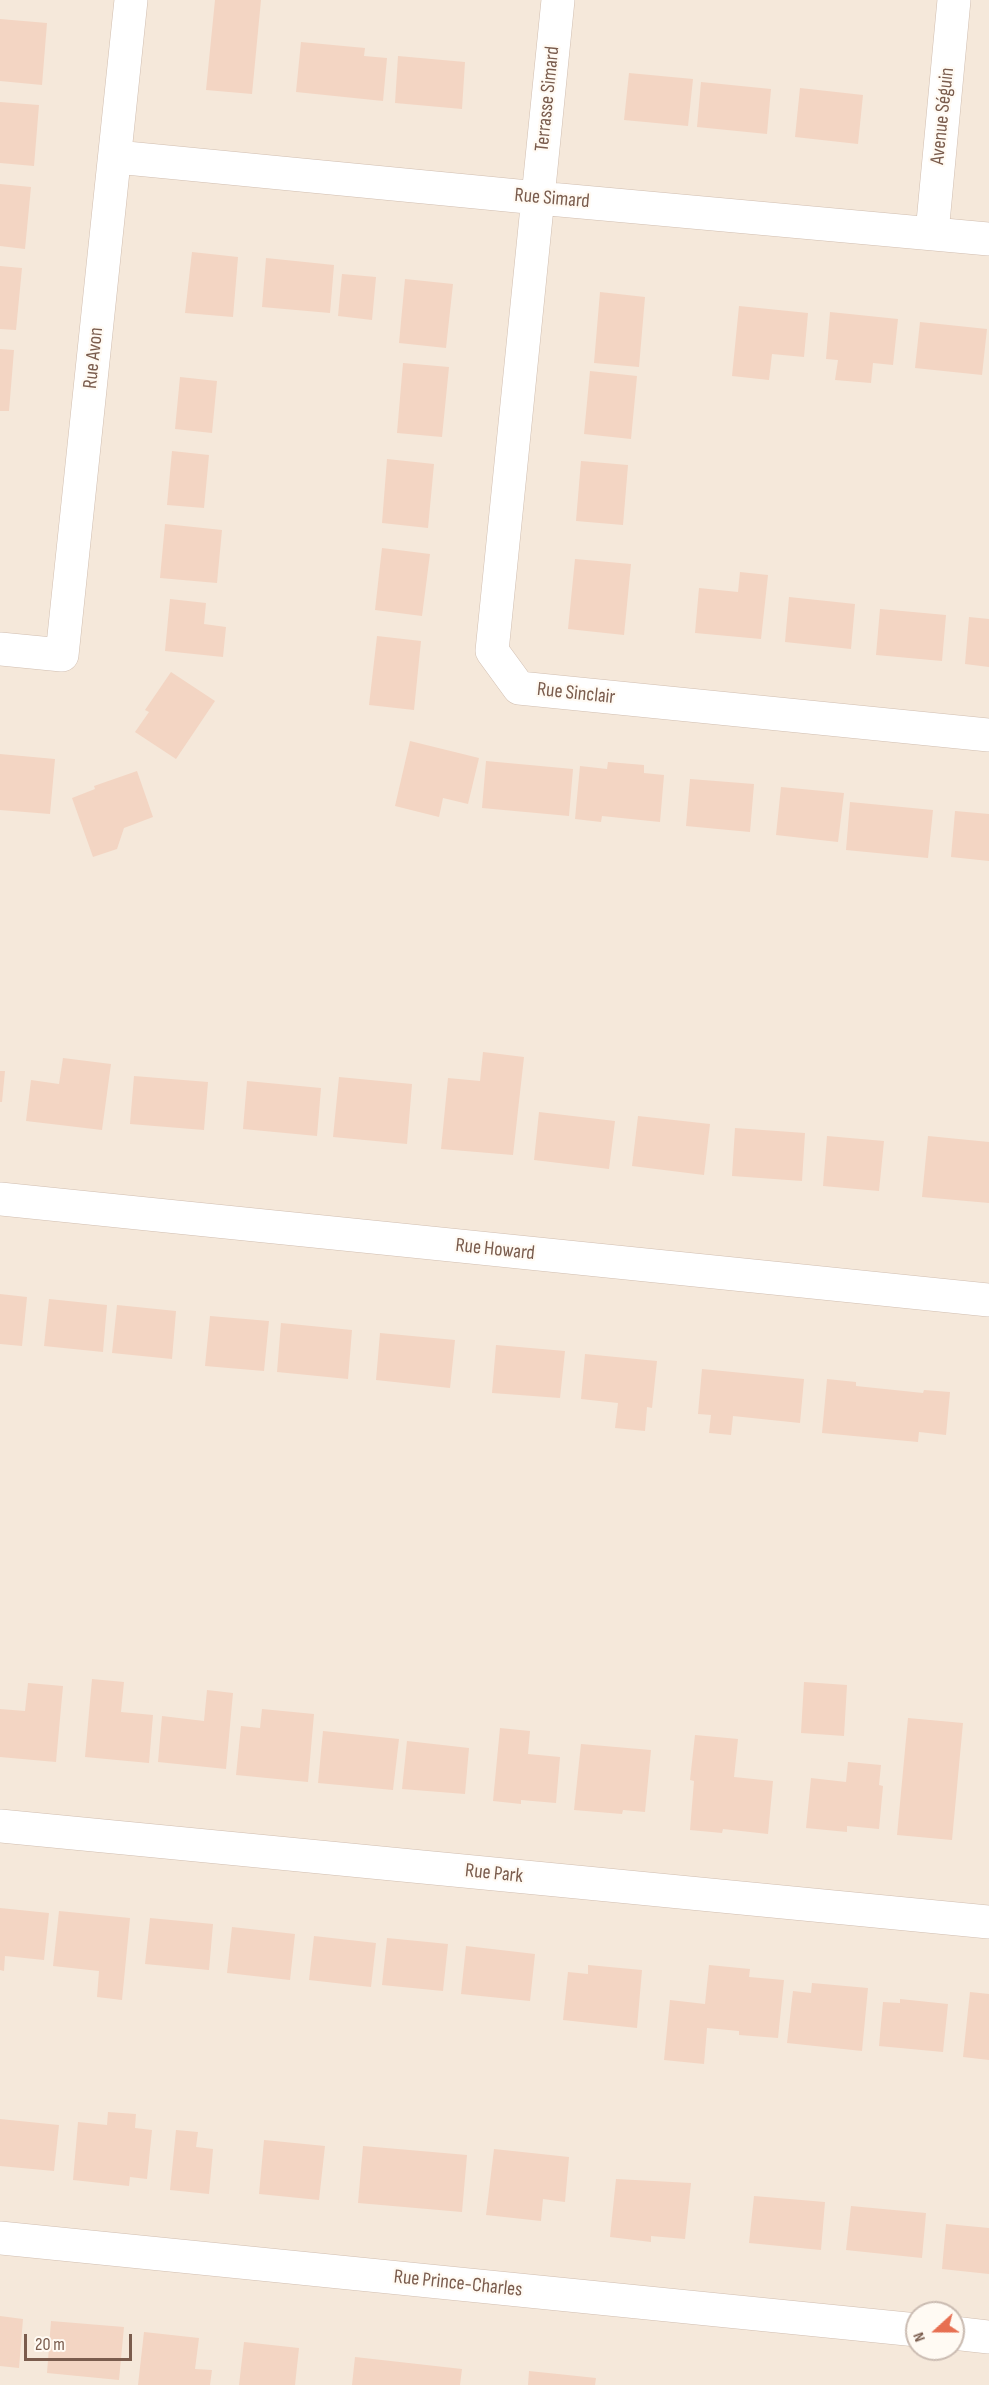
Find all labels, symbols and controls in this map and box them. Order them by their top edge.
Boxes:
street label: Terrasse Simard [531,45,565,153]
street label: Avenue Séguin [926,66,960,166]
street label: Rue Simard [513,184,591,214]
street label: Rue Avon [79,326,109,390]
street label: Rue Sinclair [536,678,616,710]
street label: Rue Howard [454,1234,536,1266]
street label: Rue Park [464,1859,524,1889]
street label: Rue Prince-Charles [392,2265,524,2303]
north arrow [905,2301,965,2361]
scale bar [27,2322,135,2360]
text: N [909,2330,930,2344]
text: 20 m [35,2334,65,2355]

